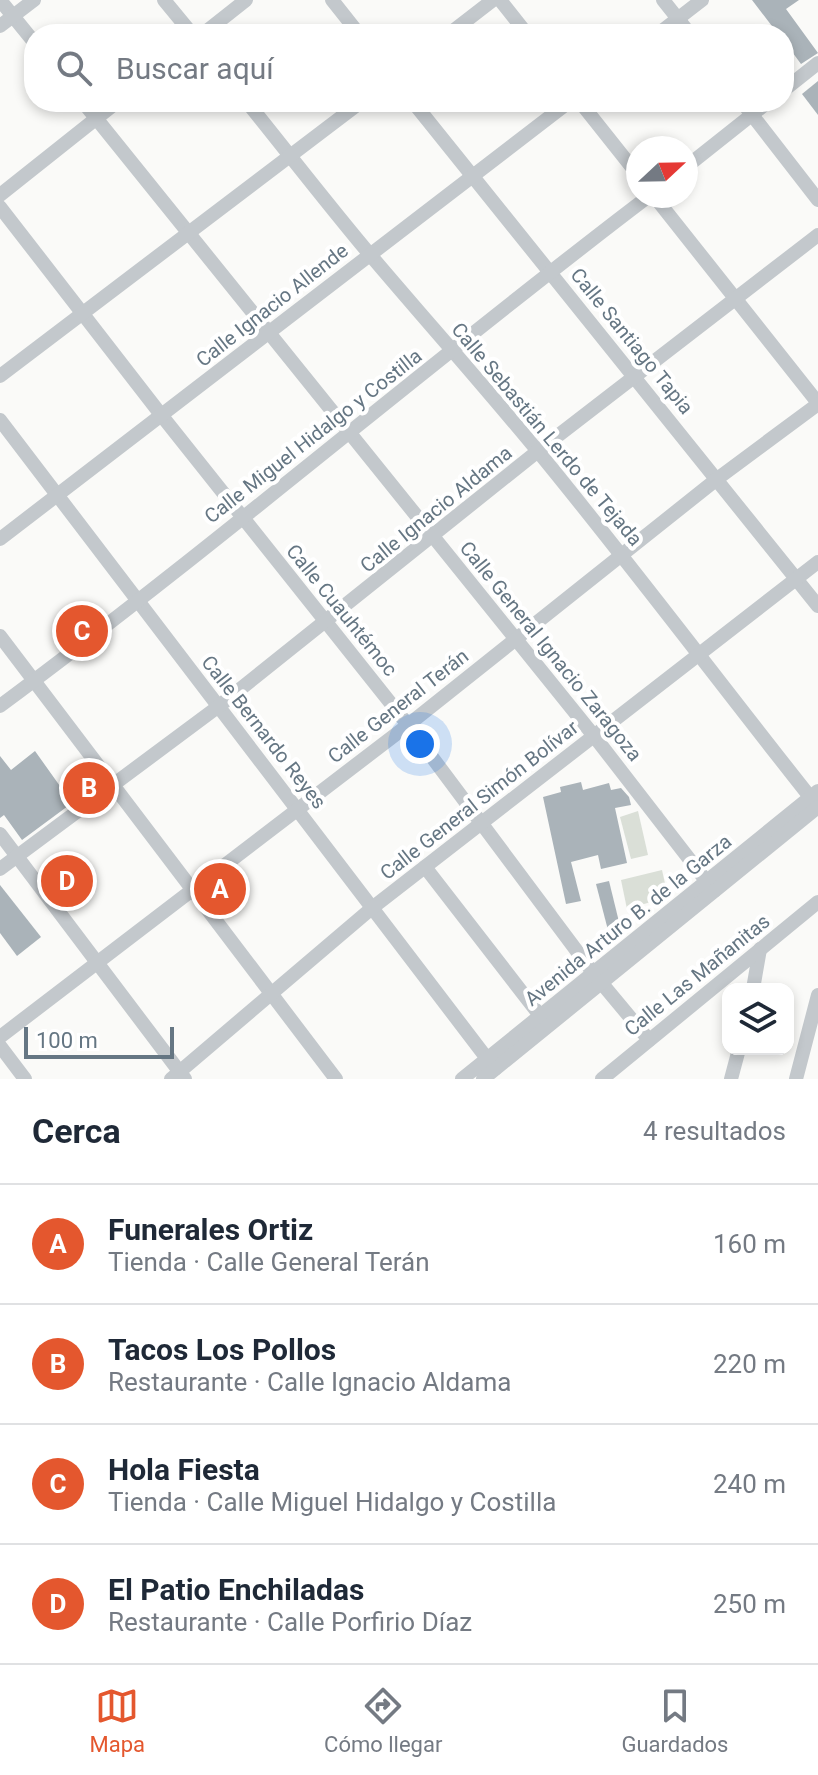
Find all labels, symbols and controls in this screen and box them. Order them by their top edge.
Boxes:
search box [24,24,794,112]
icon: search [52,46,96,90]
text: Buscar aquí [116,51,274,86]
north arrow [626,136,698,208]
street label: Calle Ignacio Allende [191,238,353,372]
street label: Calle Santiago Tapia [566,263,698,419]
street label: Calle Sebastián Lerdo de Tejada [447,318,647,550]
street label: Calle Miguel Hidalgo y Costilla [200,344,426,528]
street label: Calle Ignacio Aldama [355,441,517,577]
street label: Calle General Ignacio Zaragoza [455,536,647,766]
street label: Calle Cuauhtémoc [281,539,403,681]
pin: C [56,601,108,661]
street label: Calle General Terán [323,644,473,768]
street label: Calle Bernardo Reyes [197,650,331,814]
street label: Calle General Simón Bolívar [375,715,583,885]
your location [400,724,440,764]
pin: B [63,758,115,818]
street label: Avenida Arturo B. de la Garza [520,829,736,1011]
pin: D [41,851,93,911]
pin: A [194,859,246,919]
street label: Calle Las Mañanitas [619,909,775,1041]
map controls [722,983,794,1055]
button: layers [722,983,794,1055]
scale bar [24,1023,174,1059]
text: 100 m [36,1028,98,1053]
text: Cerca [32,1111,121,1151]
text: 4 resultados [643,1116,786,1146]
text: Funerales Ortiz [108,1212,313,1247]
text: A [49,1229,67,1259]
text: 160 m [713,1229,786,1259]
text: Tienda · Calle General Terán [108,1247,430,1277]
text: Tacos Los Pollos [108,1332,336,1367]
text: B [50,1349,66,1379]
text: 220 m [713,1349,786,1379]
text: Restaurante · Calle Ignacio Aldama [108,1367,511,1397]
text: Hola Fiesta [108,1452,260,1487]
text: C [49,1469,67,1499]
text: 240 m [713,1469,786,1499]
text: Tienda · Calle Miguel Hidalgo y Costilla [108,1487,556,1517]
text: El Patio Enchiladas [108,1572,364,1607]
text: D [50,1589,66,1619]
text: 250 m [713,1589,786,1619]
text: Restaurante · Calle Porfirio Díaz [108,1607,472,1637]
tab: Mapa [90,1684,145,1757]
tab: Cómo llegar [324,1684,442,1757]
tab: Guardados [621,1684,728,1757]

